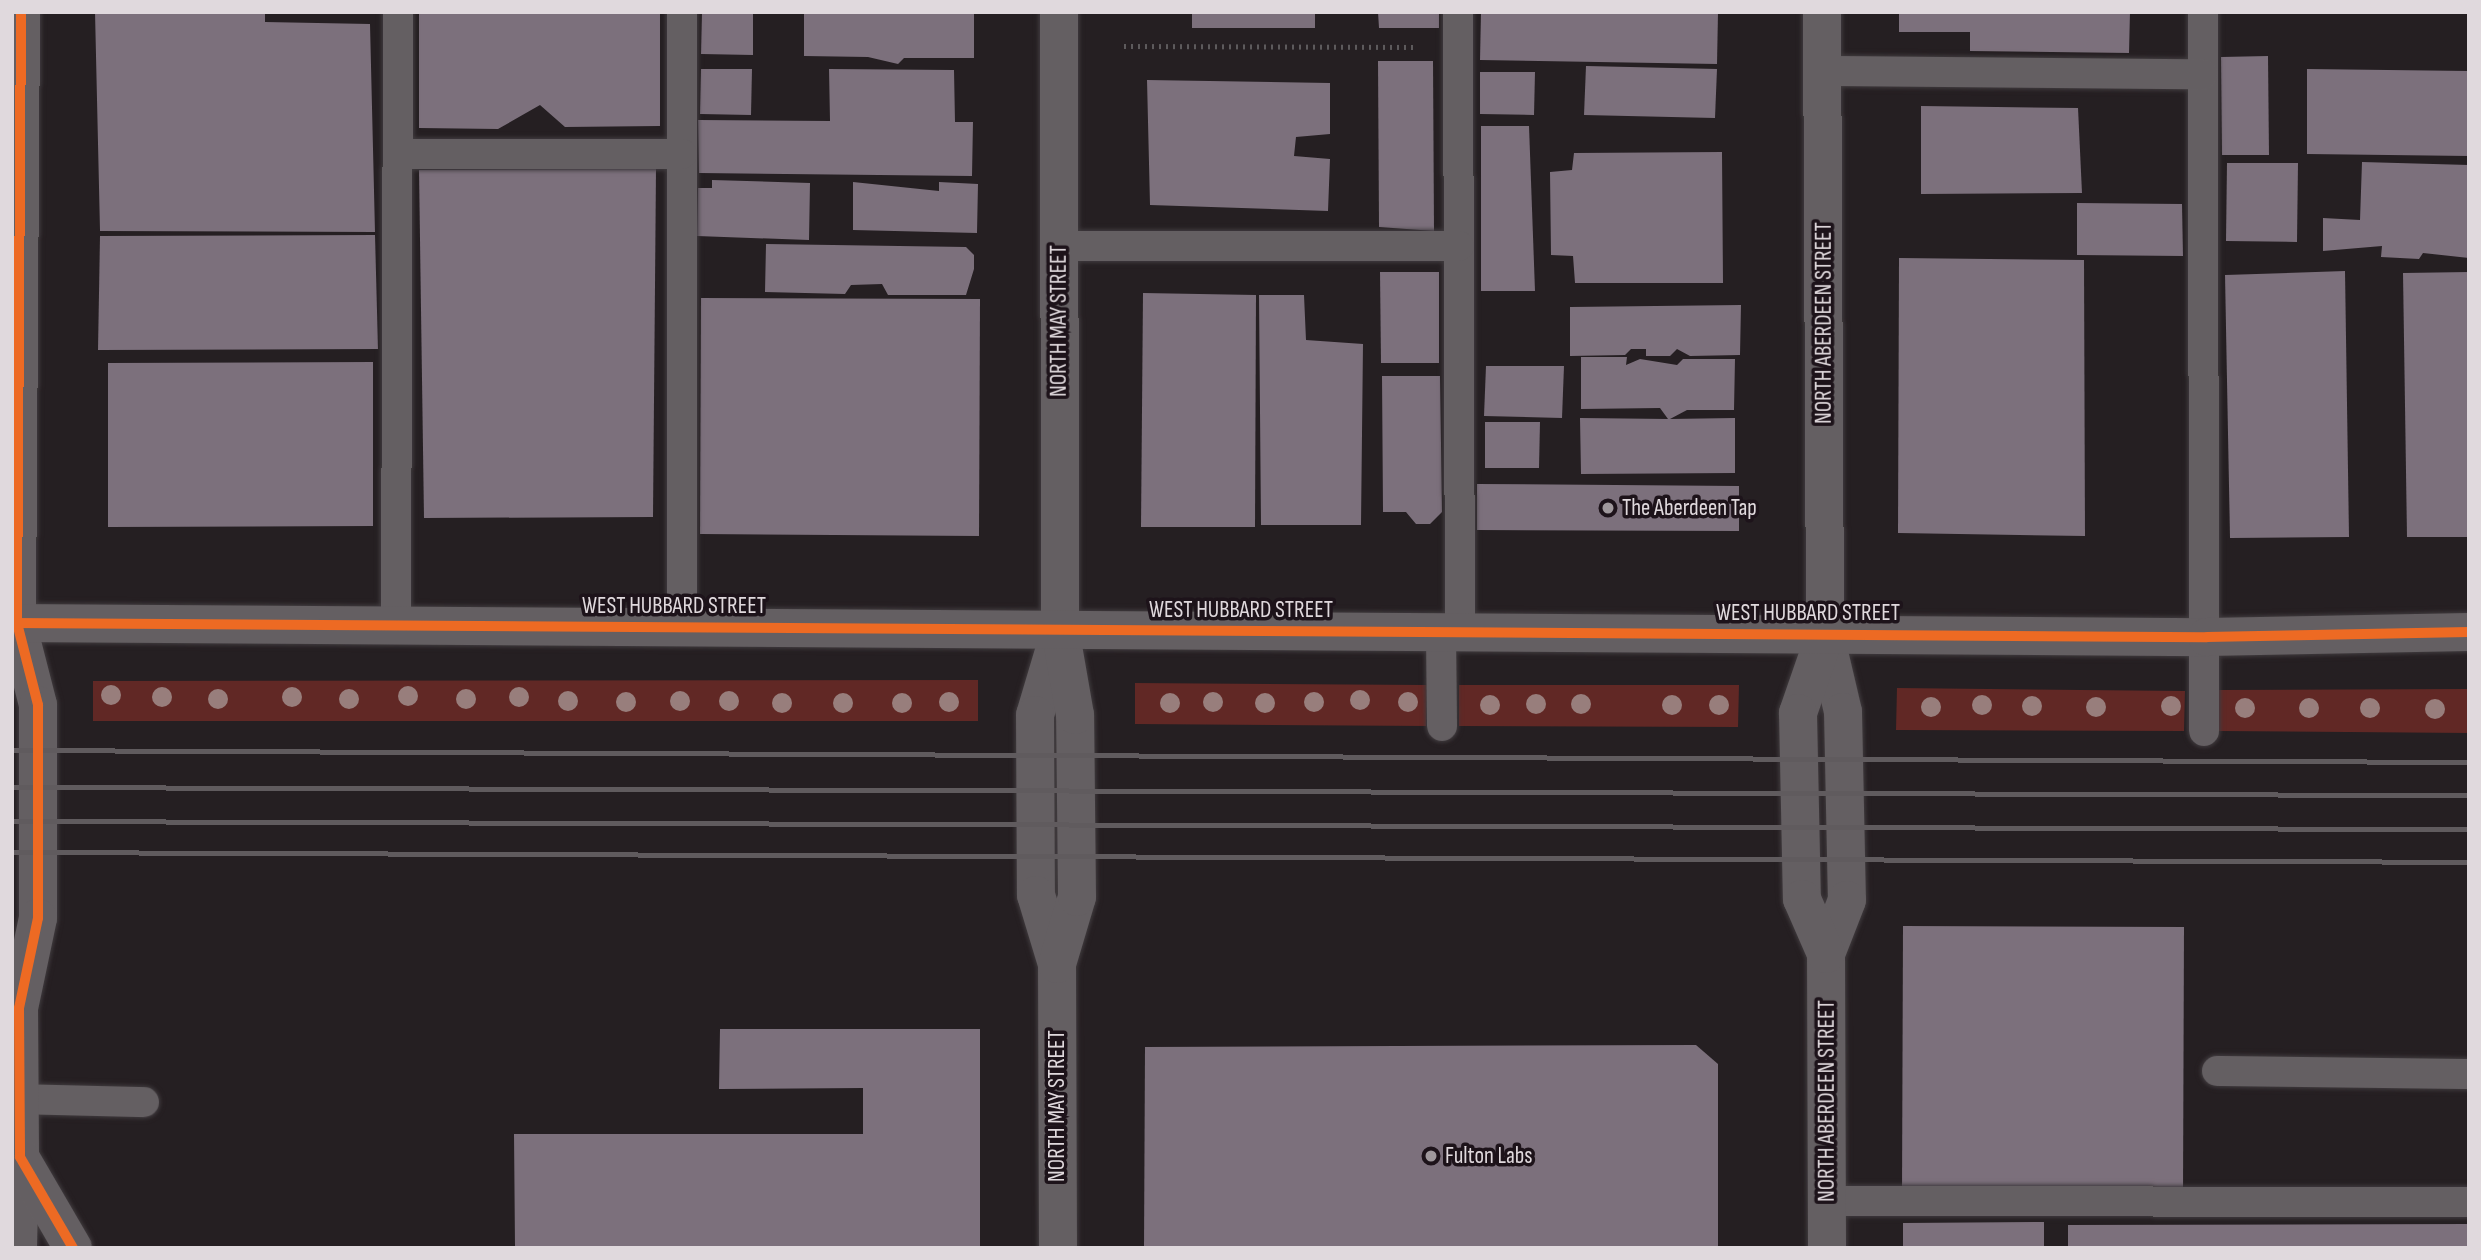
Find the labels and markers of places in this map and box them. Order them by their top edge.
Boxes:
place label: The Aberdeen Tap [1622,494,1757,522]
marker: The Aberdeen Tap [1600,500,1616,516]
place label: Fulton Labs [1445,1142,1533,1170]
marker: Fulton Labs [1423,1148,1439,1164]

